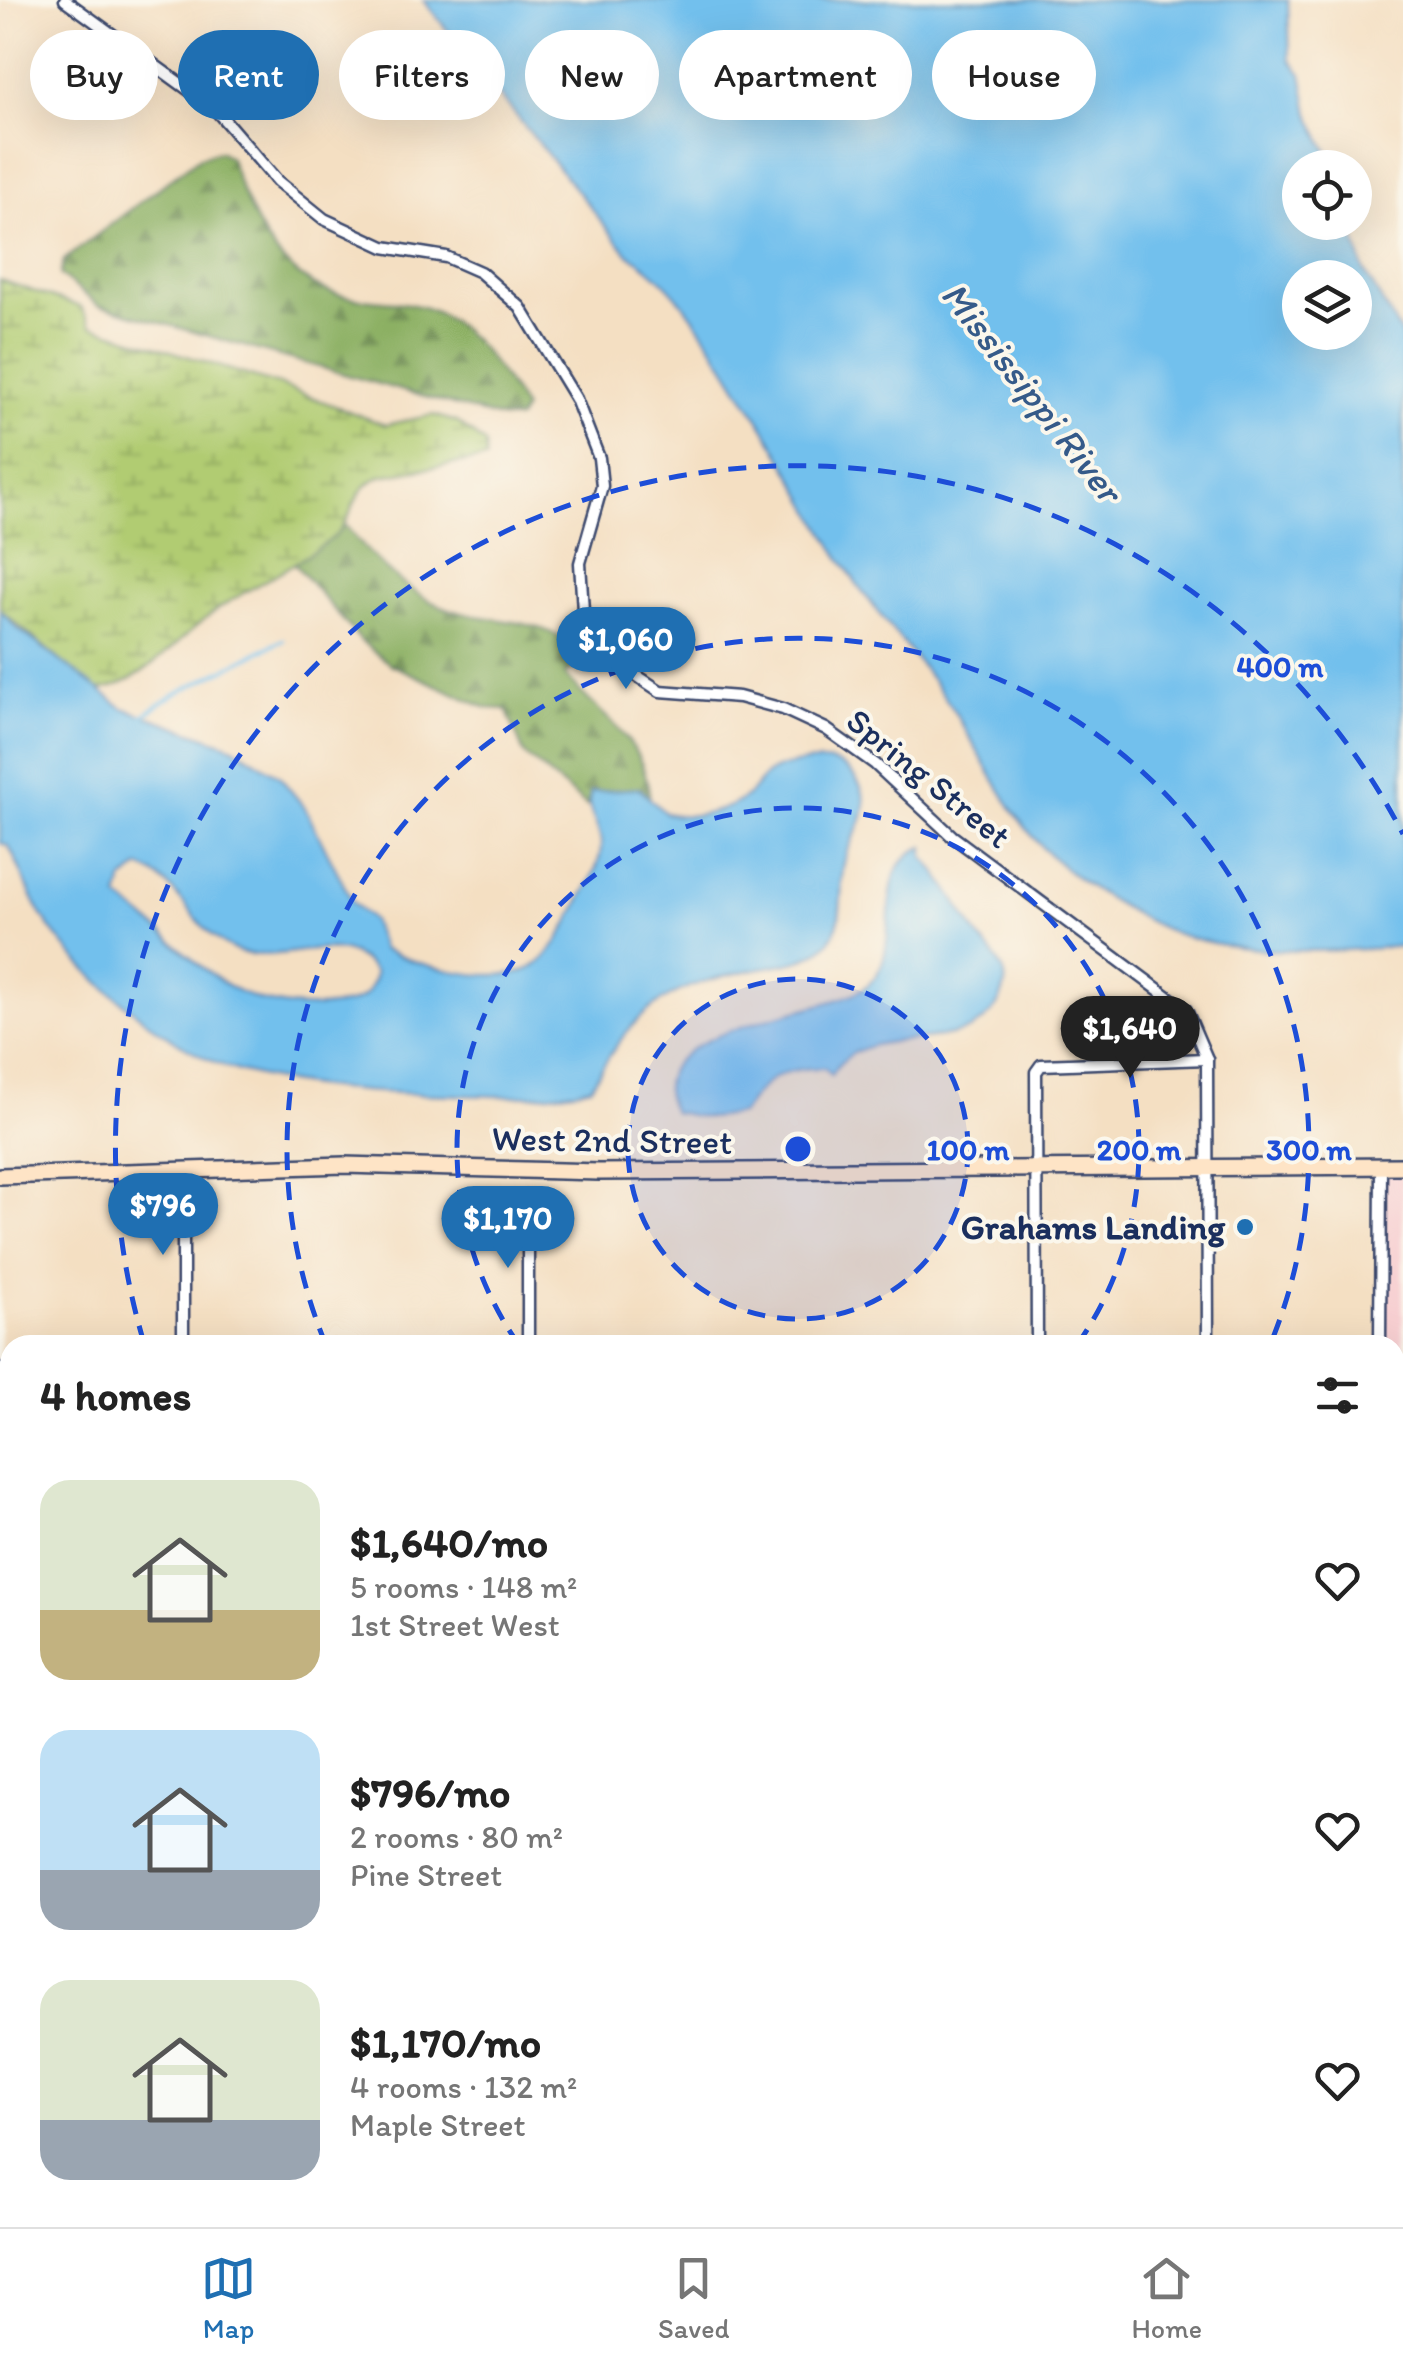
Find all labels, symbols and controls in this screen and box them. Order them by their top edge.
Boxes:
chip: Buy [30,30,158,120]
chip: Rent [178,30,319,120]
chip: Filters [339,30,505,120]
chip: New [525,30,659,120]
chip: Apartment [679,30,912,120]
chip: House [932,30,1096,120]
map controls [1282,150,1372,350]
button: locate [1282,150,1372,240]
button: layers [1282,260,1372,350]
water label: Mississippi River [932,273,1135,514]
pin: $1,060 [545,607,707,692]
text: $1,060 [578,620,674,658]
text: 400 m [1237,648,1324,685]
street label: Spring Street [838,699,1020,857]
pin: $1,640 [1049,996,1211,1081]
text: $1,640 [1083,1009,1177,1047]
street label: West 2nd Street [491,1117,733,1163]
centre of rings [780,1131,816,1167]
text: 100 m [927,1131,1010,1168]
text: 200 m [1097,1131,1182,1168]
text: 300 m [1266,1131,1352,1168]
pin: $796 [104,1173,222,1258]
text: $796 [130,1186,196,1224]
pin: $1,170 [427,1186,589,1271]
text: $1,170 [463,1199,553,1237]
place label: Grahams Landing [961,1206,1226,1248]
marker: Grahams Landing [1234,1216,1256,1238]
icon: filters [1310,1368,1365,1423]
text: 4 homes [40,1370,191,1421]
text: $1,640/mo [350,1517,548,1568]
icon: home [120,1520,240,1640]
icon: heart [1310,1553,1365,1608]
text: 5 rooms · 148 m² [350,1568,577,1606]
text: 1st Street West [350,1606,560,1644]
text: $796/mo [350,1767,511,1818]
icon: home [120,1770,240,1890]
icon: heart [1310,1803,1365,1858]
text: 2 rooms · 80 m² [350,1818,563,1856]
text: Pine Street [350,1856,502,1894]
text: $1,170/mo [350,2017,541,2068]
icon: home [120,2020,240,2140]
icon: heart [1310,2053,1365,2108]
text: 4 rooms · 132 m² [350,2068,577,2106]
text: Maple Street [350,2106,526,2144]
tab: Map [201,2251,256,2345]
tab: Saved [658,2251,729,2345]
tab: Home [1131,2251,1202,2345]

